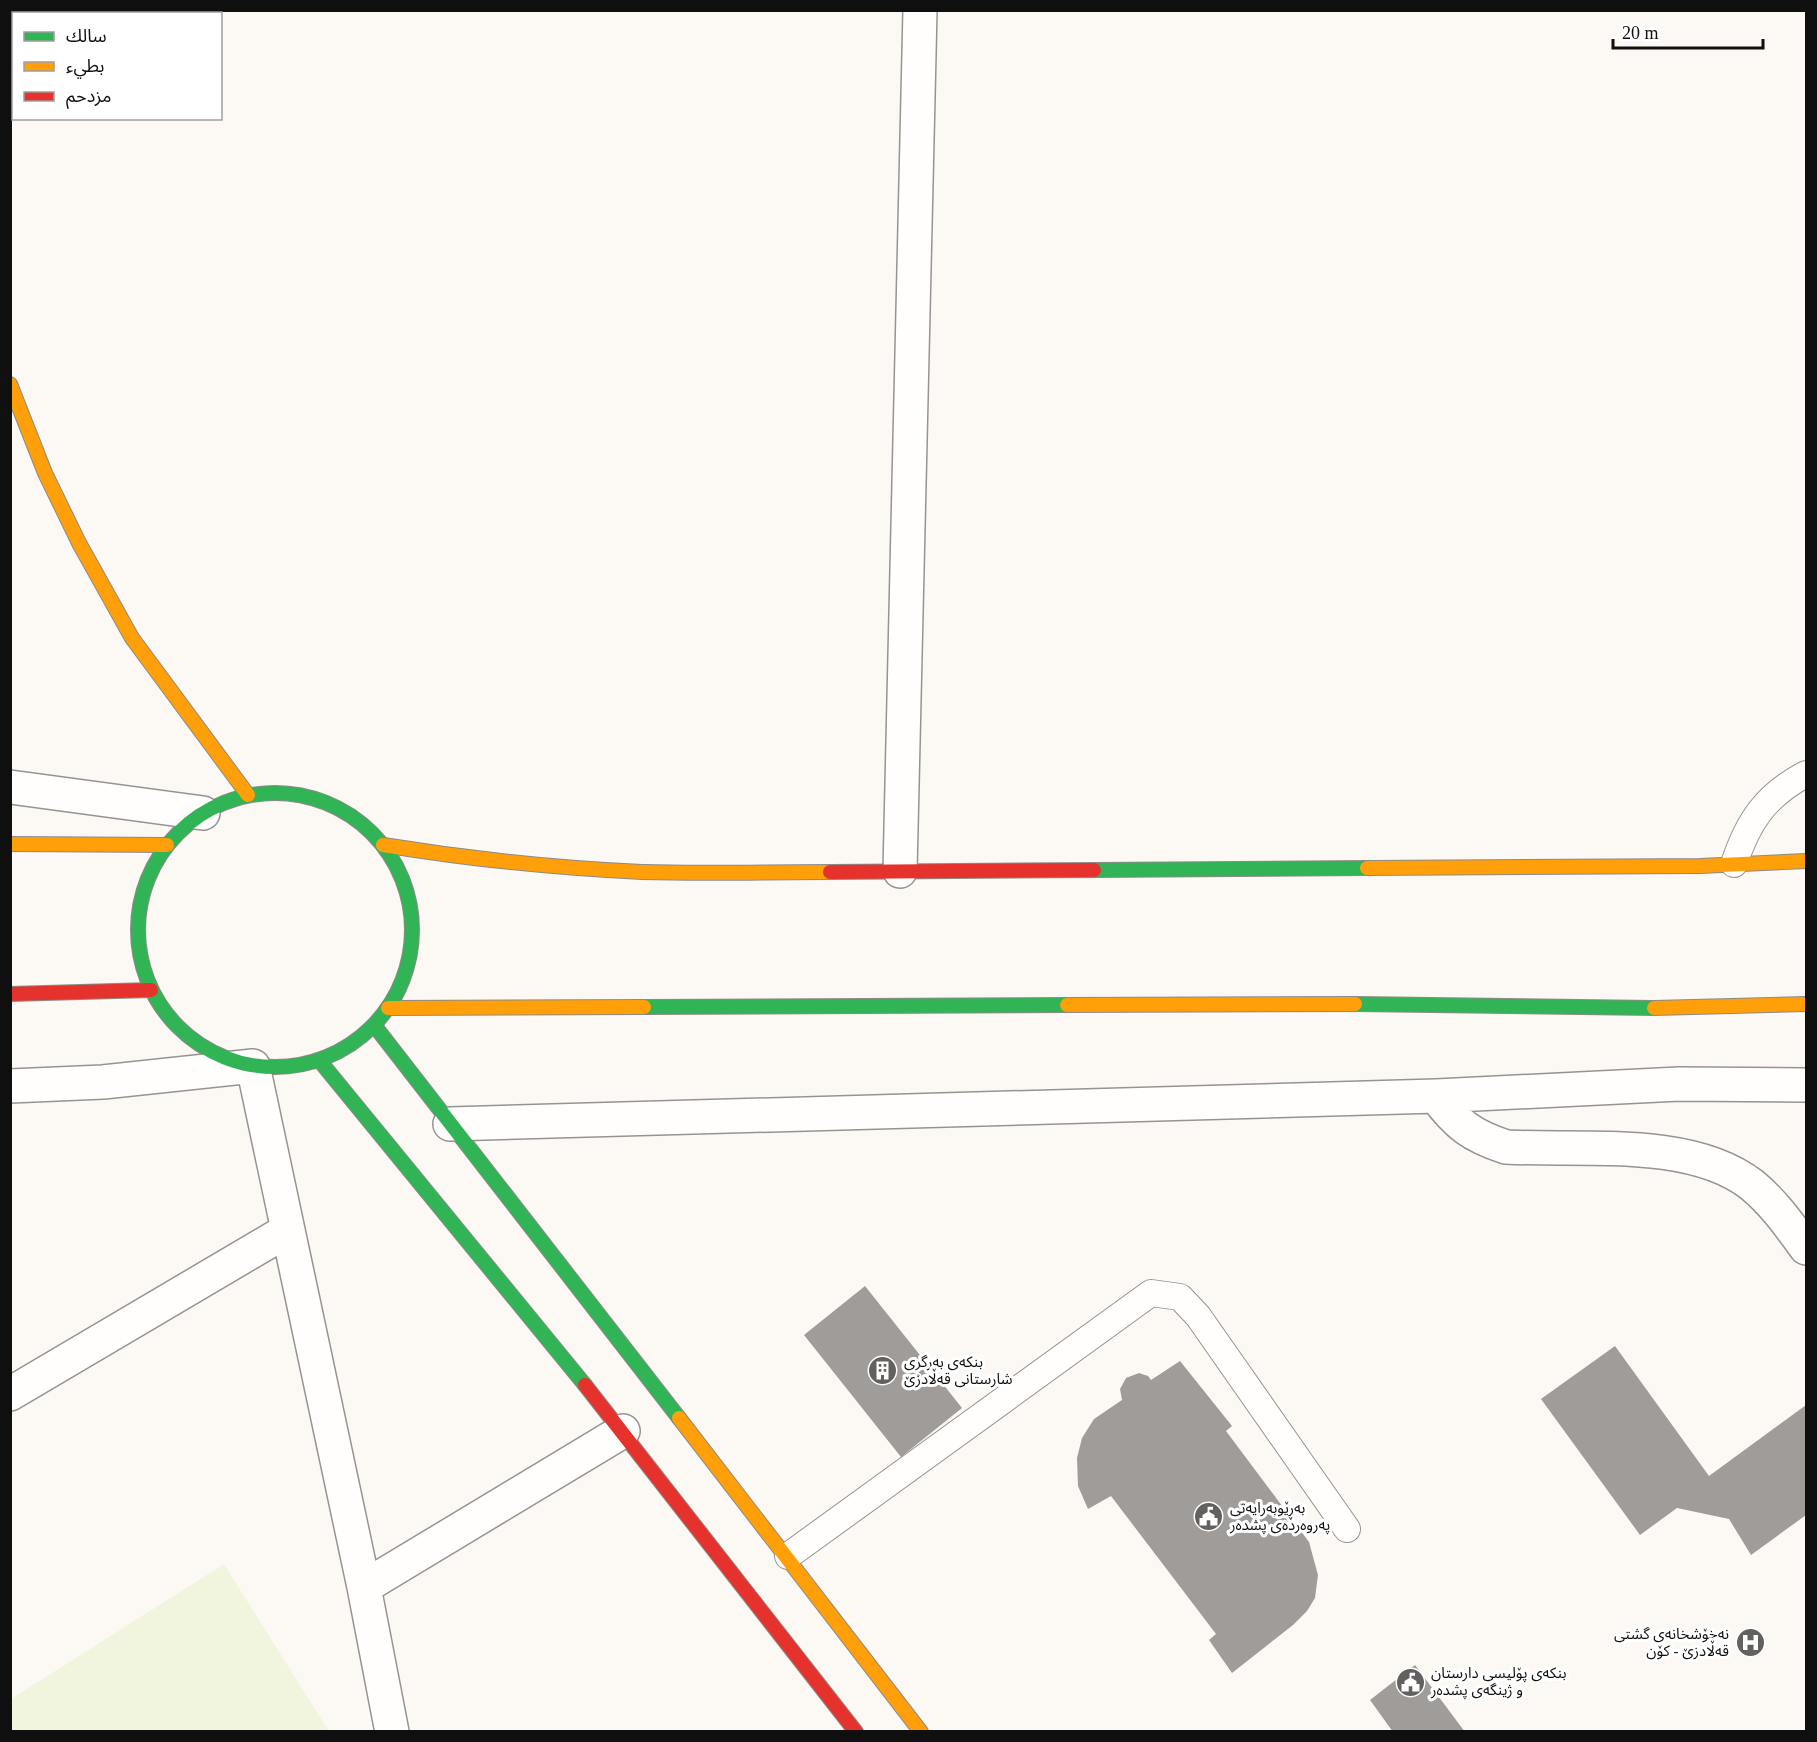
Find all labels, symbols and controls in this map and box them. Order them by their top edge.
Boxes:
legend [12,12,222,120]
scale bar [1613,12,1763,50]
text: 20 m [1622,23,1659,43]
text: سالك [66,26,107,46]
text: بطيء [66,56,104,79]
text: مزدحم [66,86,111,109]
place label: بنکەی بەرگری شارستانی قەڵادزێ [904,1354,1013,1388]
building icon: بنکەی بەرگری شارستانی قەڵادزێ [867,1355,899,1387]
place label: بەڕێوبەرایەتی پەروەردەی پشدەر [1229,1500,1330,1535]
public building icon: بەڕێوبەرایەتی پەروەردەی پشدەر [1193,1501,1225,1533]
place label: نەخۆشخانەی گشتی قەڵادزێ - کۆن [1614,1626,1729,1660]
hospital icon: نەخۆشخانەی گشتی قەڵادزێ - کۆن [1734,1627,1766,1659]
place label: بنکەی پۆلیسی دارستان و ژینگەی پشدەر [1430,1665,1567,1700]
public building icon: بنکەی پۆلیسی دارستان و ژینگەی پشدەر [1394,1666,1426,1698]

